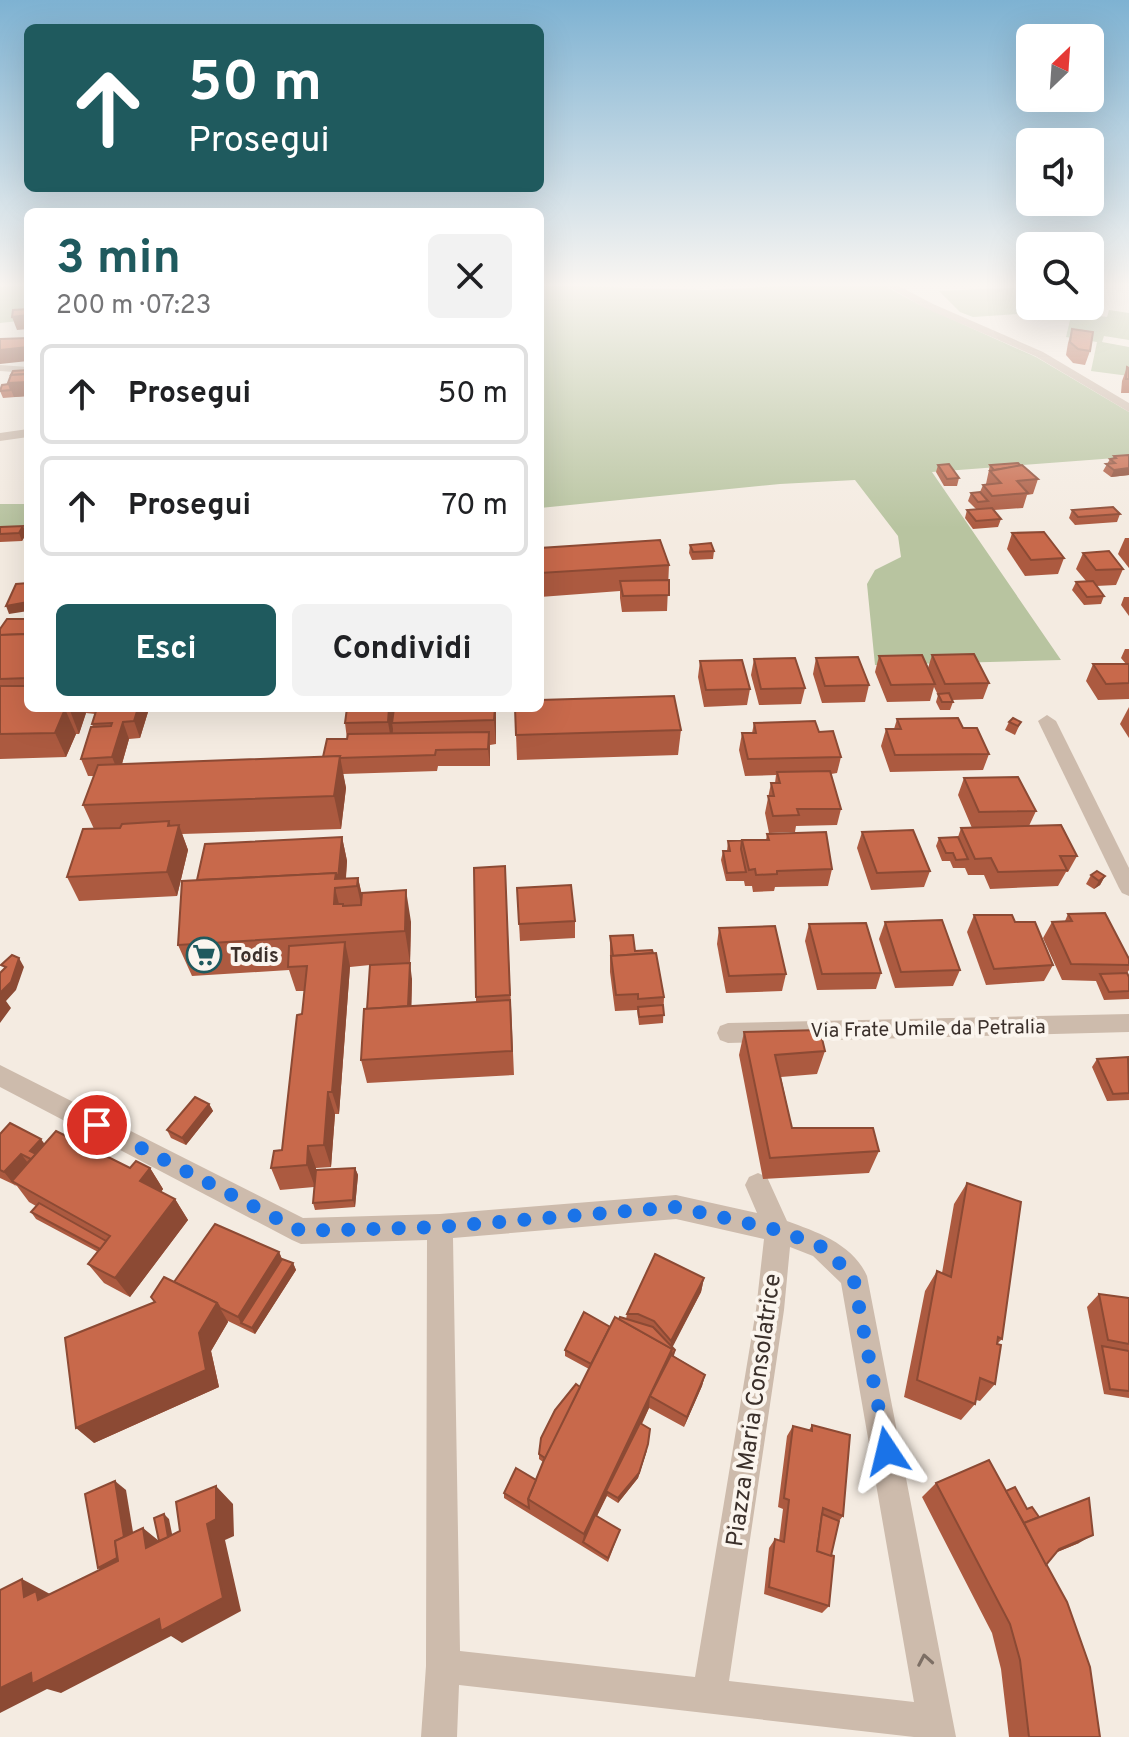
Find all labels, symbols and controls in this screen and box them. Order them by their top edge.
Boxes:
north arrow [1016,24,1104,112]
map controls [1016,24,1104,320]
text: 50 m [188,50,322,120]
icon: ahead [56,56,160,160]
text: Prosegui [188,119,330,165]
button: sound [1016,128,1104,216]
text: 3 min [56,230,181,290]
button: search [1016,232,1104,320]
button: close [428,234,512,318]
text: 200 m · 07:23 [56,290,211,323]
icon: ahead [60,372,104,416]
text: Prosegui [128,376,251,413]
text: 50 m [438,376,508,413]
icon: ahead [60,484,104,528]
text: Prosegui [128,488,251,525]
text: 70 m [442,488,508,525]
button: Esci [56,604,276,696]
button: Condividi [292,604,512,696]
supermarket icon: Todis [185,936,223,974]
place label: Todis [230,944,279,970]
street label: Via Frate Umile da Petralia [810,1015,1046,1045]
pin [63,1091,131,1159]
icon: arrive [75,1103,119,1147]
street label: Piazza Maria Consolatrice [721,1272,789,1549]
position arrow [845,1409,929,1493]
one-way arrow [917,1653,934,1667]

